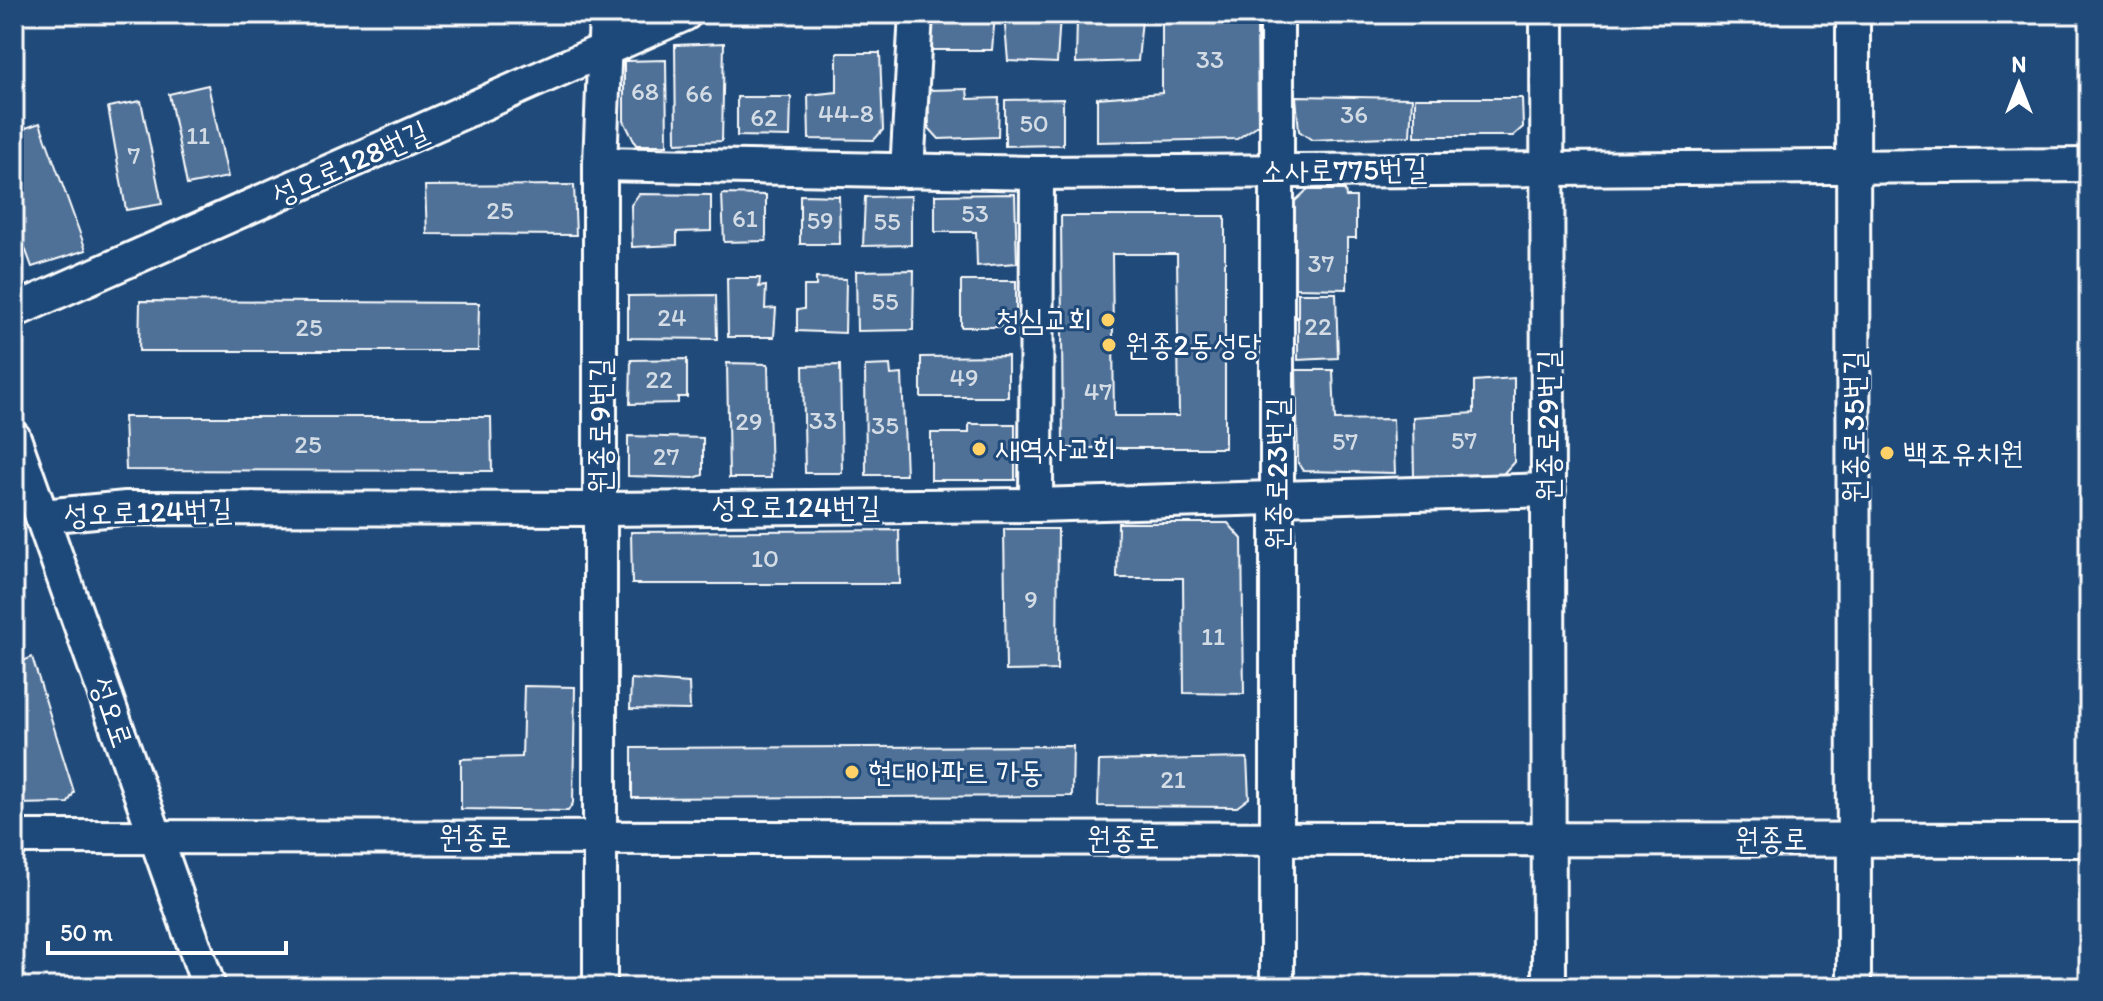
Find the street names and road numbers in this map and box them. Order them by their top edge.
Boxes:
street label: 성오로128번길 [266,112,434,213]
street label: 소사로775번길 [1261,150,1427,189]
street label: 원종로29번길 [1529,350,1566,502]
street label: 원종로35번길 [1835,351,1872,503]
street label: 원종로9번길 [581,358,618,494]
street label: 원종로23번길 [1258,398,1295,550]
street label: 성오로124번길 [712,488,880,525]
street label: 성오로124번길 [63,490,233,533]
street label: 성오로 [83,672,142,752]
street label: 원종로 [439,818,511,855]
street label: 원종로 [1087,819,1159,856]
street label: 원종로 [1735,820,1807,857]

